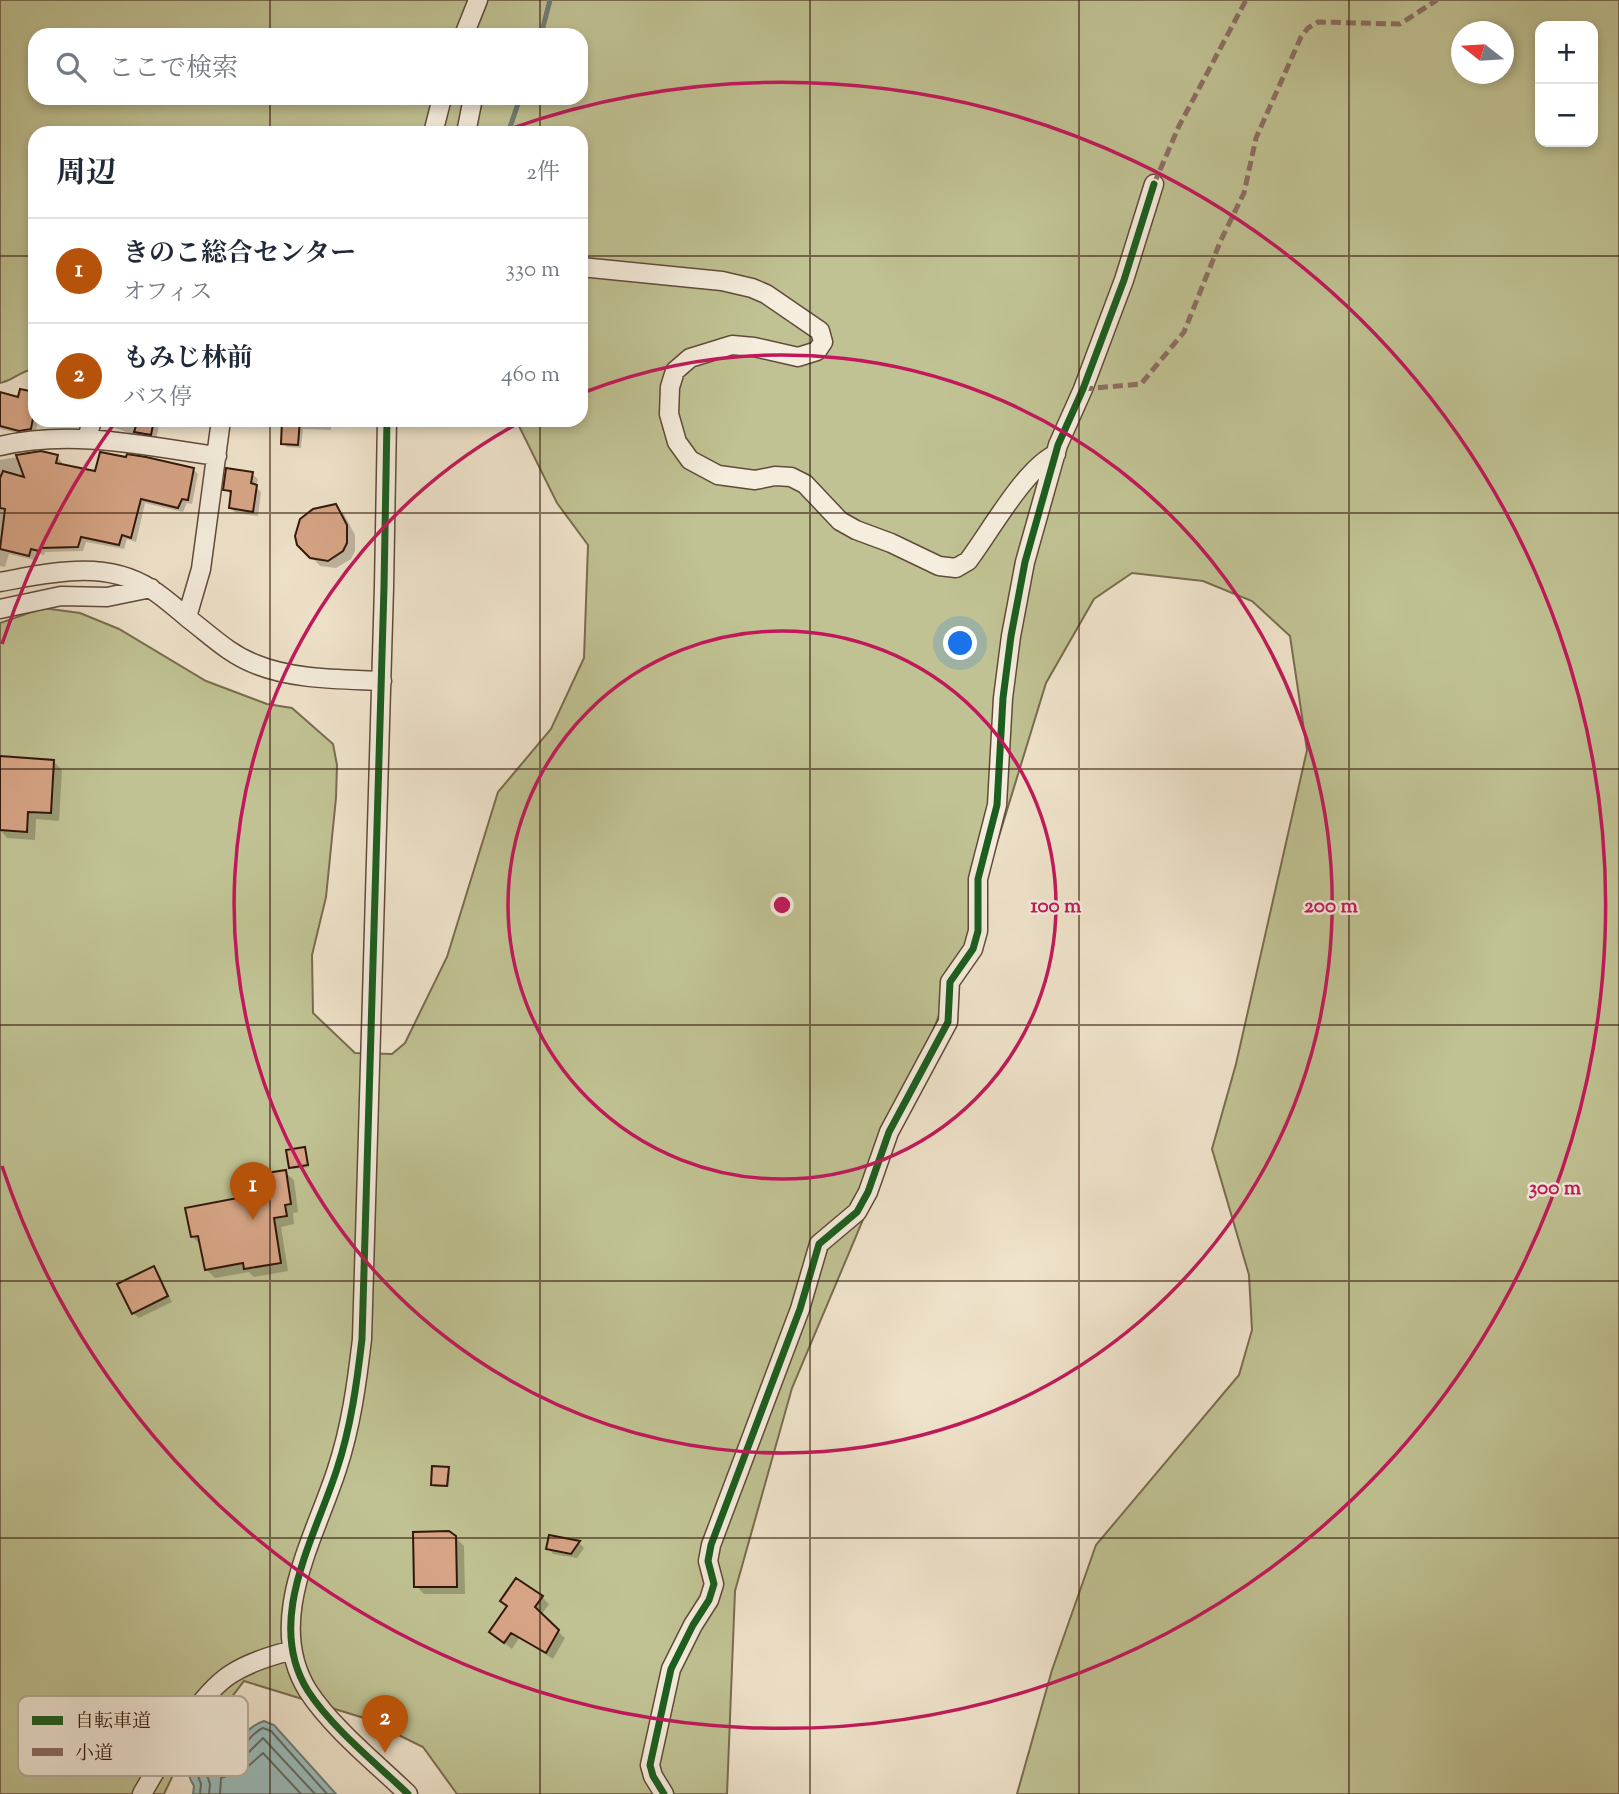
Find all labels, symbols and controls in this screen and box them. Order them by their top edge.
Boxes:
north arrow [1451,21,1514,84]
map controls [1535,21,1598,147]
button: + [1535,21,1598,84]
search box [28,28,588,105]
icon: search [52,48,90,86]
text: ここで検索 [108,51,238,88]
button: − [1535,84,1598,147]
text: 周辺 [56,153,116,196]
text: 2件 [526,157,560,190]
text: きのこ総合センター [123,236,356,273]
text: 1 [75,254,83,287]
text: 330 m [506,254,560,287]
text: オフィス [123,277,212,310]
text: もみじ林前 [123,341,253,378]
text: 2 [74,359,84,392]
text: 460 m [501,359,560,392]
text: バス停 [123,382,192,415]
your location [943,626,977,660]
text: 100 m [1031,892,1082,922]
text: 200 m [1304,892,1359,922]
centre of rings [770,893,794,917]
pin: 1 [230,1162,276,1220]
text: 300 m [1529,1174,1582,1204]
pin: 2 [362,1695,408,1753]
legend [18,1696,248,1776]
text: 自転車道 [75,1709,151,1736]
text: 小道 [75,1741,113,1768]

